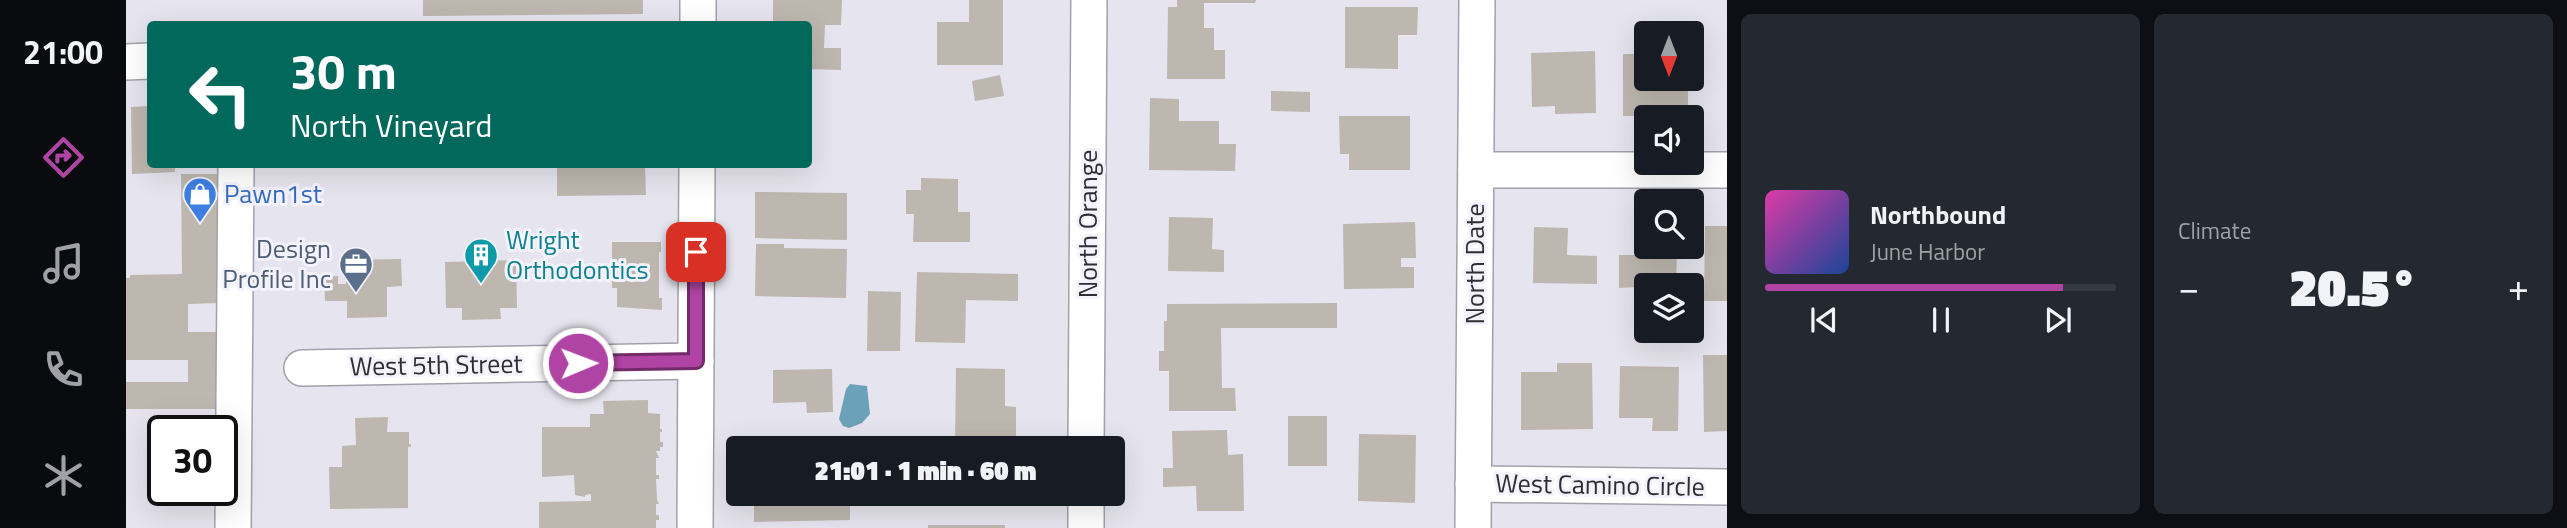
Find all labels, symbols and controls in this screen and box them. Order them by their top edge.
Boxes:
north arrow [1634,21,1704,91]
map controls [1634,21,1704,343]
text: 21:00 [23,28,103,76]
text: 30 m [290,33,397,108]
icon: left [175,49,266,140]
text: North Vineyard [290,101,492,149]
button: sound [1634,105,1704,175]
icon: directions [39,133,88,182]
street label: North Orange [1068,150,1107,298]
place label: Pawn1st [224,174,322,213]
shop icon: Pawn1st [181,175,219,224]
button: search [1634,189,1704,259]
text: Northbound [1870,195,2006,234]
street label: North Date [1455,203,1494,325]
text: Climate [2178,213,2251,248]
place label: Wright Orthodontics [506,220,649,289]
pin [666,222,726,282]
place label: Design Profile Inc [222,229,331,298]
icon: arrive [677,233,715,271]
text: June Harbor [1870,234,1985,269]
building icon: Wright Orthodontics [462,236,500,285]
icon: music [39,239,88,288]
office icon: Design Profile Inc [337,245,375,294]
text: 20.5° [2289,247,2418,326]
text: − [2178,258,2199,316]
text: + [2508,258,2529,316]
button: layers [1634,273,1704,343]
icon: previous [1805,301,1843,339]
icon: pause [1922,301,1960,339]
icon: next [2039,301,2077,339]
position arrow [541,326,615,400]
street label: West 5th Street [349,343,523,386]
icon: phone [39,345,88,394]
speed limit sign: 30 [147,415,238,506]
icon: climate [39,451,88,500]
text: 21:01 · 1 min · 60 m [815,451,1037,490]
street label: West Camino Circle [1495,463,1705,506]

